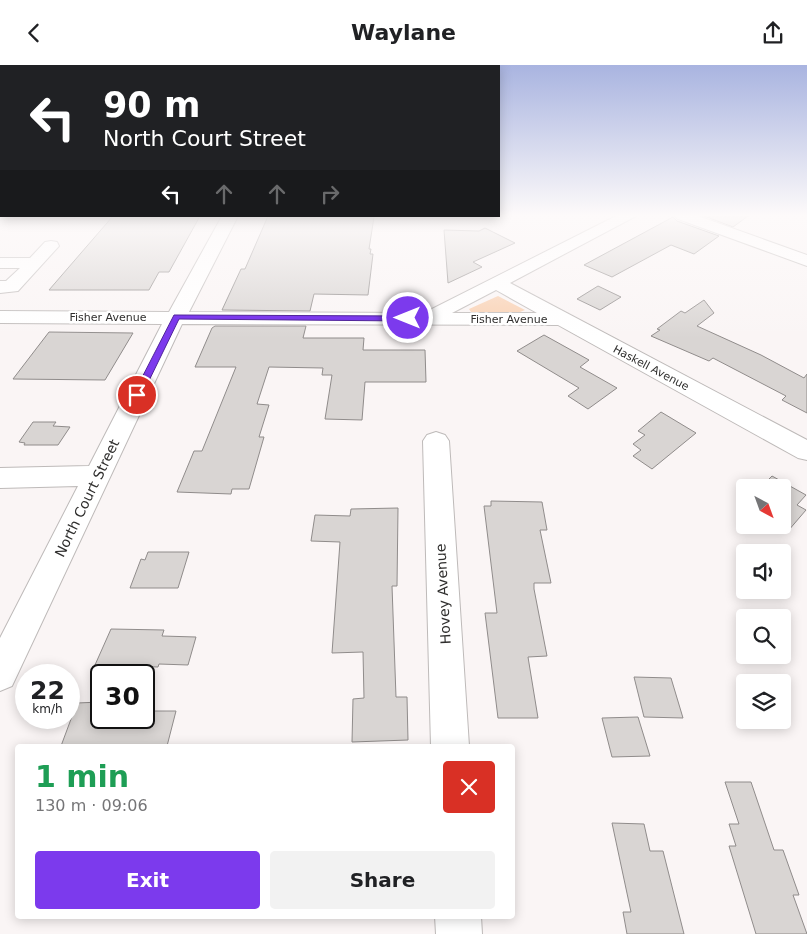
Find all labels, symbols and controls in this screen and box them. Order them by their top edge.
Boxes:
icon: back [20,19,48,47]
icon: share [759,19,787,47]
text: Waylane [351,20,456,45]
icon: left [20,85,85,150]
text: 90 m [103,85,200,125]
text: North Court Street [103,126,306,151]
icon: left [157,180,185,208]
icon: ahead [210,180,238,208]
icon: ahead [263,180,291,208]
icon: right [316,180,344,208]
position arrow [381,291,433,343]
street label: Fisher Avenue [70,311,147,324]
street label: Fisher Avenue [471,313,548,326]
street label: Haskell Avenue [611,343,691,394]
pin [116,374,158,416]
icon: arrive [123,381,151,409]
street label: North Court Street [52,436,123,560]
north arrow [736,479,791,534]
map controls [736,479,791,729]
street label: Hovey Avenue [432,543,454,645]
button: sound [736,544,791,599]
button: search [736,609,791,664]
speed limit sign: 30 [90,664,155,729]
button: layers [736,674,791,729]
text: 22 [30,676,65,705]
text: km/h [32,702,63,716]
text: 1 min [35,759,129,794]
button: close [443,761,495,813]
text: 130 m · 09:06 [35,796,148,815]
button: Exit [35,851,260,909]
button: Share [270,851,495,909]

